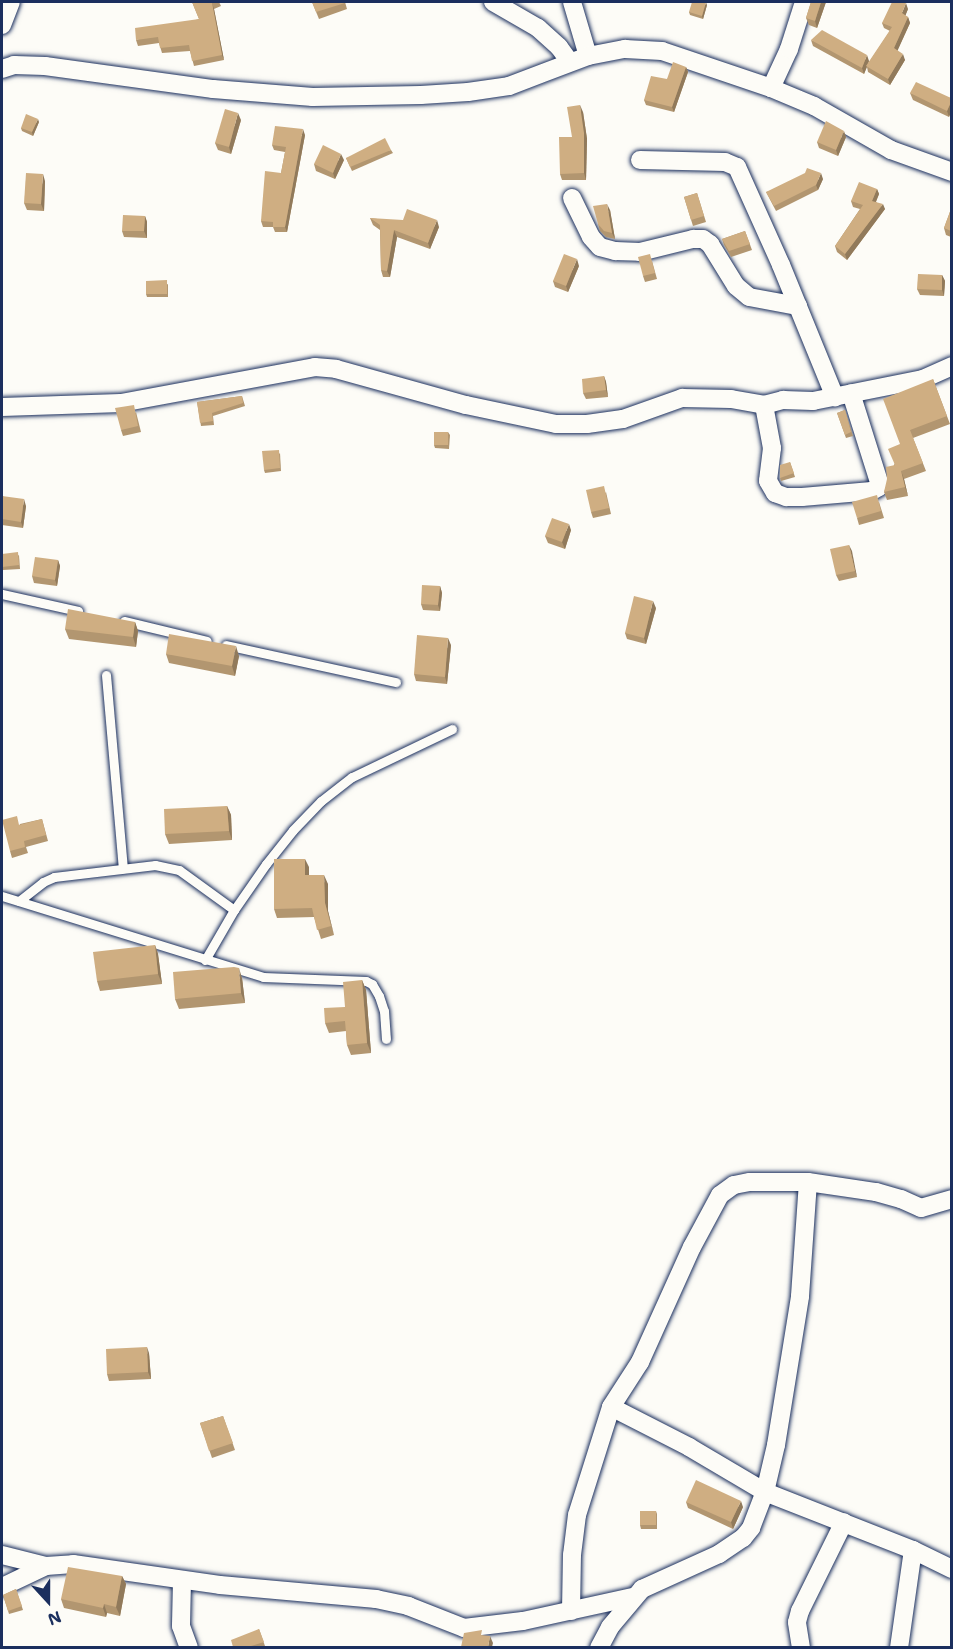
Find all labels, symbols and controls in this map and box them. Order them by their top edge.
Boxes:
north arrow [18,1571,78,1631]
text: N [45,1606,64,1630]

